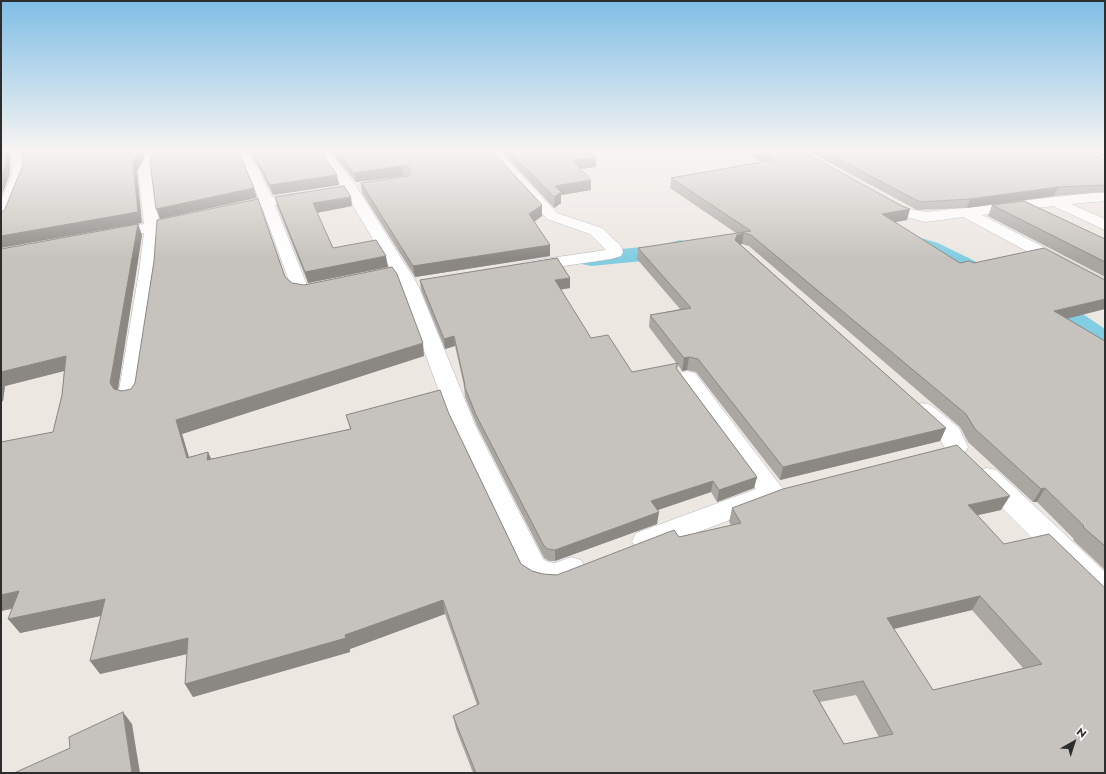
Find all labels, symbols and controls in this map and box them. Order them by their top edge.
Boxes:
north arrow [1054,722,1094,762]
text: N [1073,724,1090,742]

